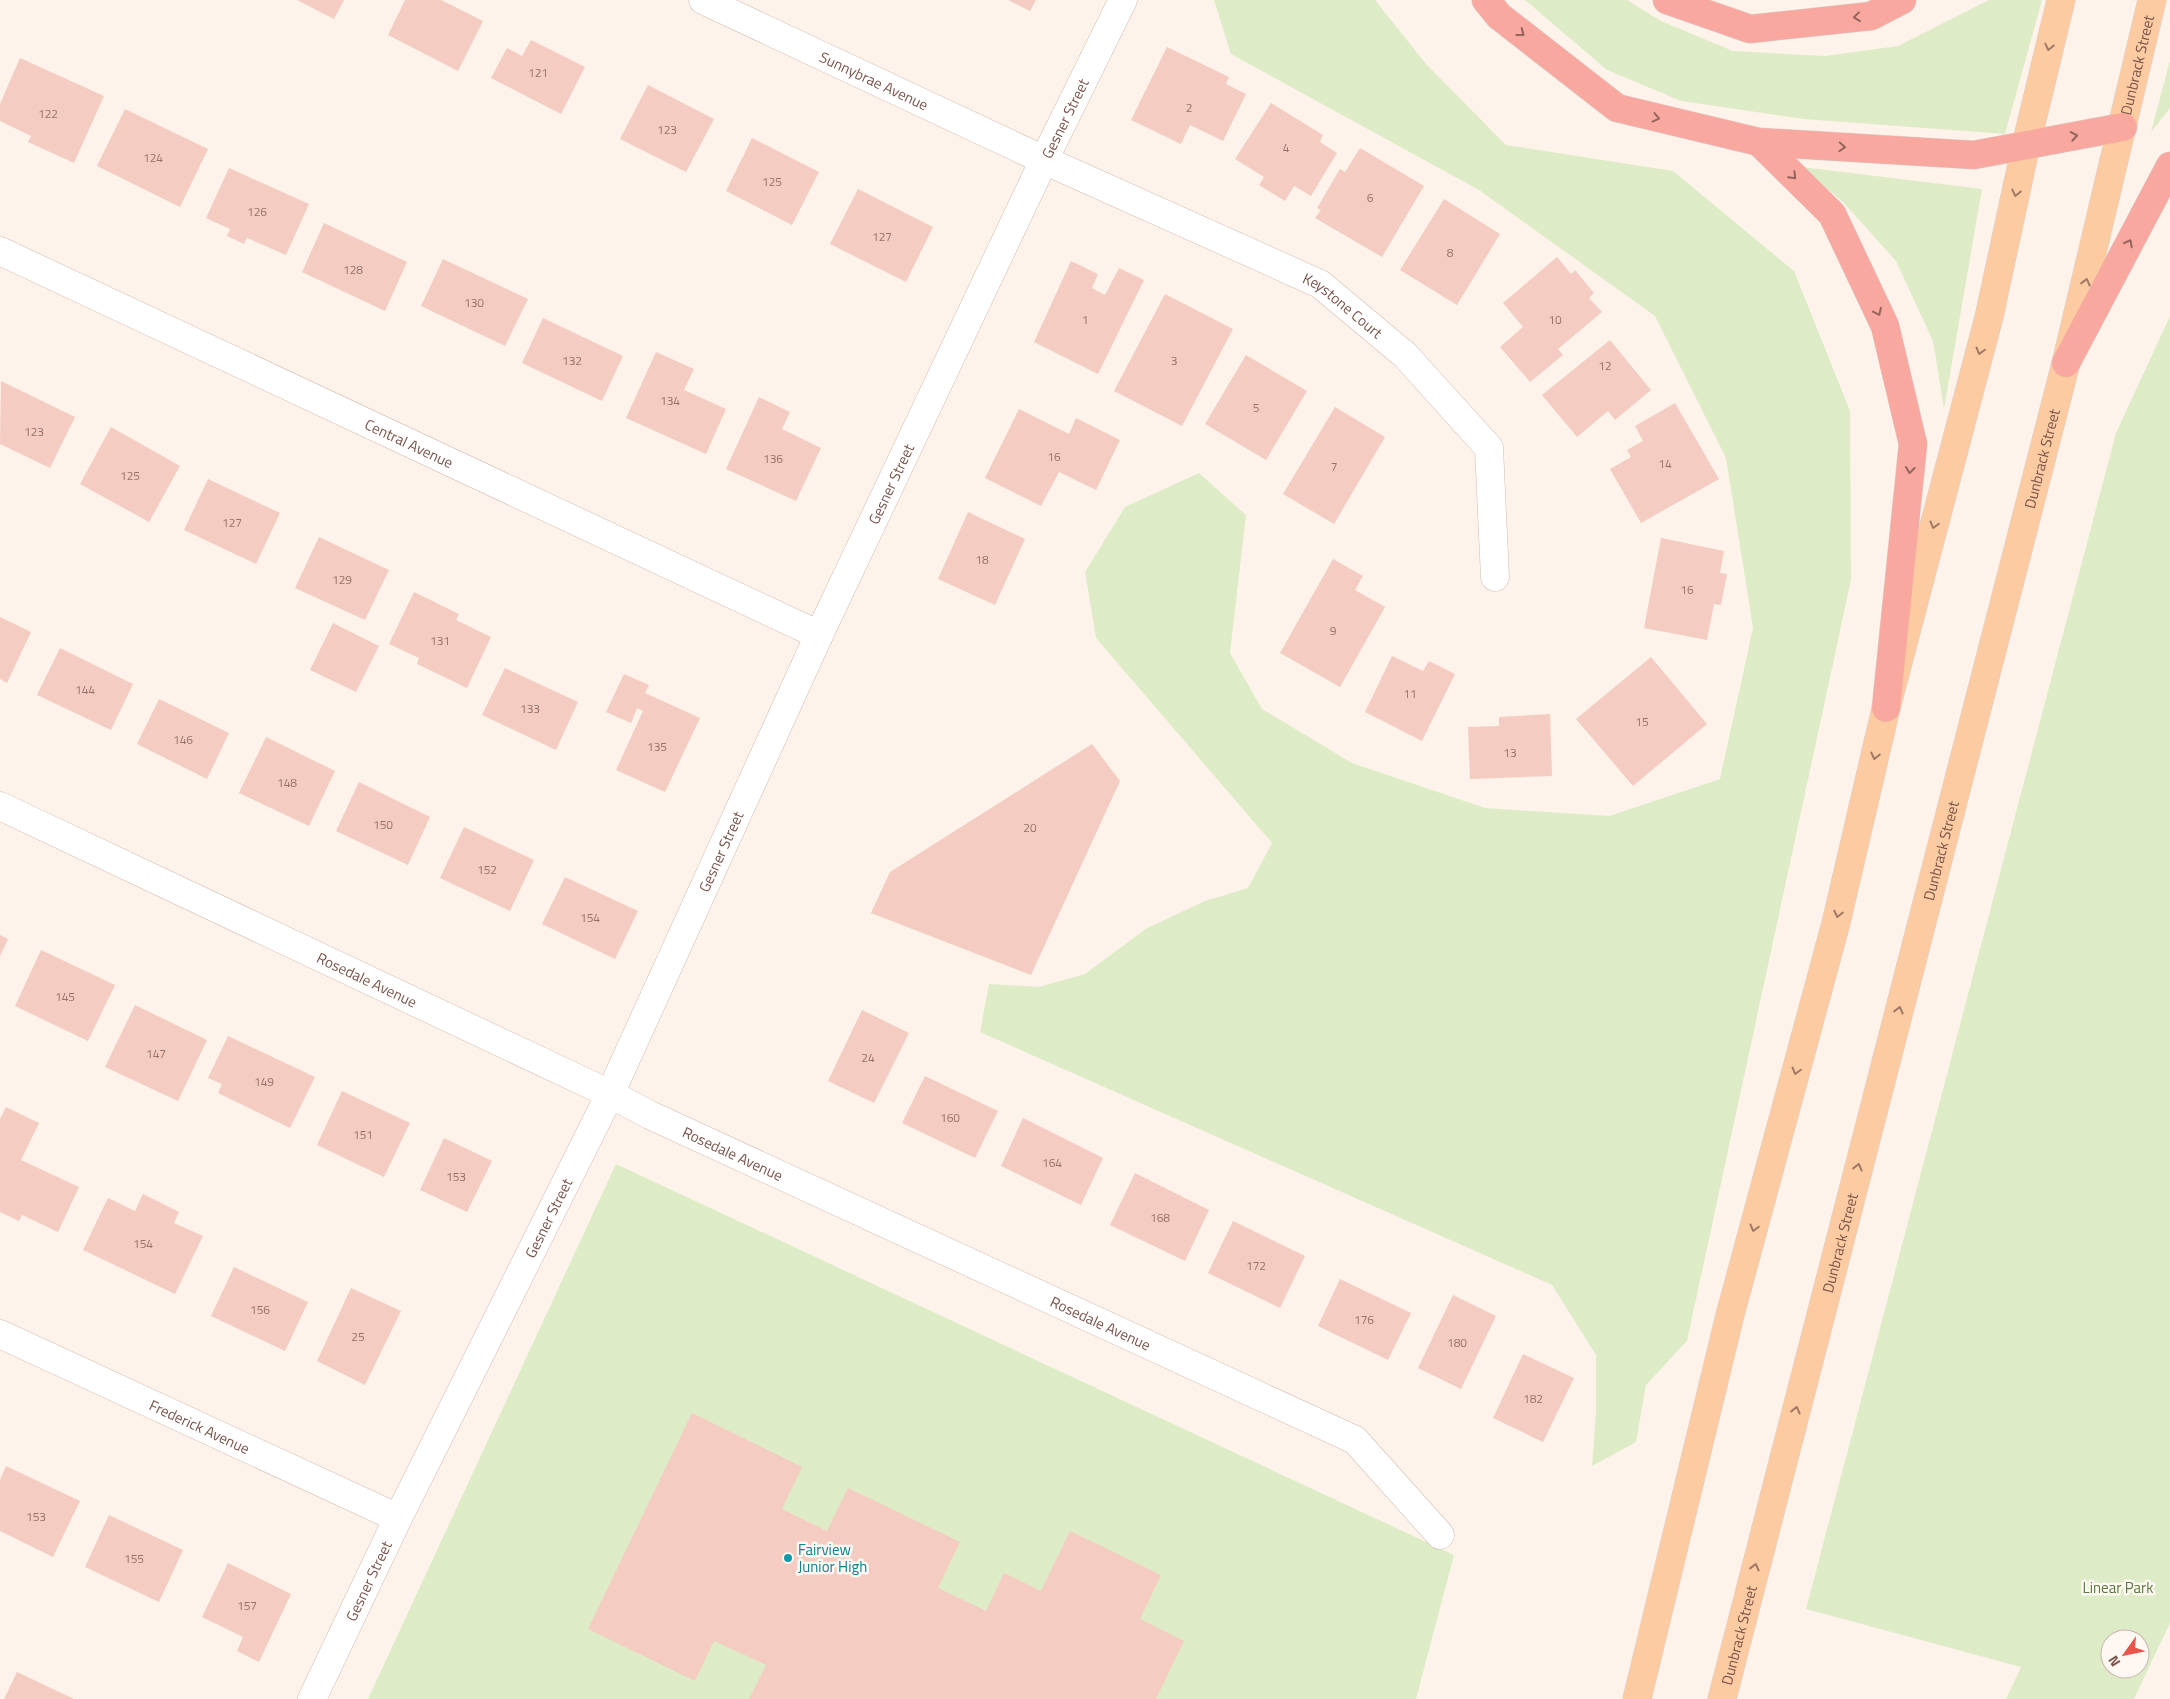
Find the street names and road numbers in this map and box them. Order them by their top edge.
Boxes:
street label: Dunbrack Street [2114,12,2160,117]
street label: Sunnybrae Avenue [816,45,932,116]
street label: Gesner Street [1035,74,1094,162]
street label: Keystone Court [1299,266,1389,344]
street label: Dunbrack Street [2018,405,2065,511]
street label: Central Avenue [361,412,457,474]
street label: Gesner Street [862,439,920,528]
street label: Dunbrack Street [1917,798,1964,903]
street label: Gesner Street [692,807,749,896]
street label: Rosedale Avenue [313,946,421,1013]
street label: Rosedale Avenue [679,1120,787,1186]
street label: Gesner Street [518,1173,578,1262]
street label: Dunbrack Street [1816,1190,1863,1295]
street label: Rosedale Avenue [1047,1290,1155,1356]
street label: Frederick Avenue [146,1393,254,1459]
street label: Gesner Street [339,1536,398,1625]
street label: Dunbrack Street [1715,1582,1763,1687]

